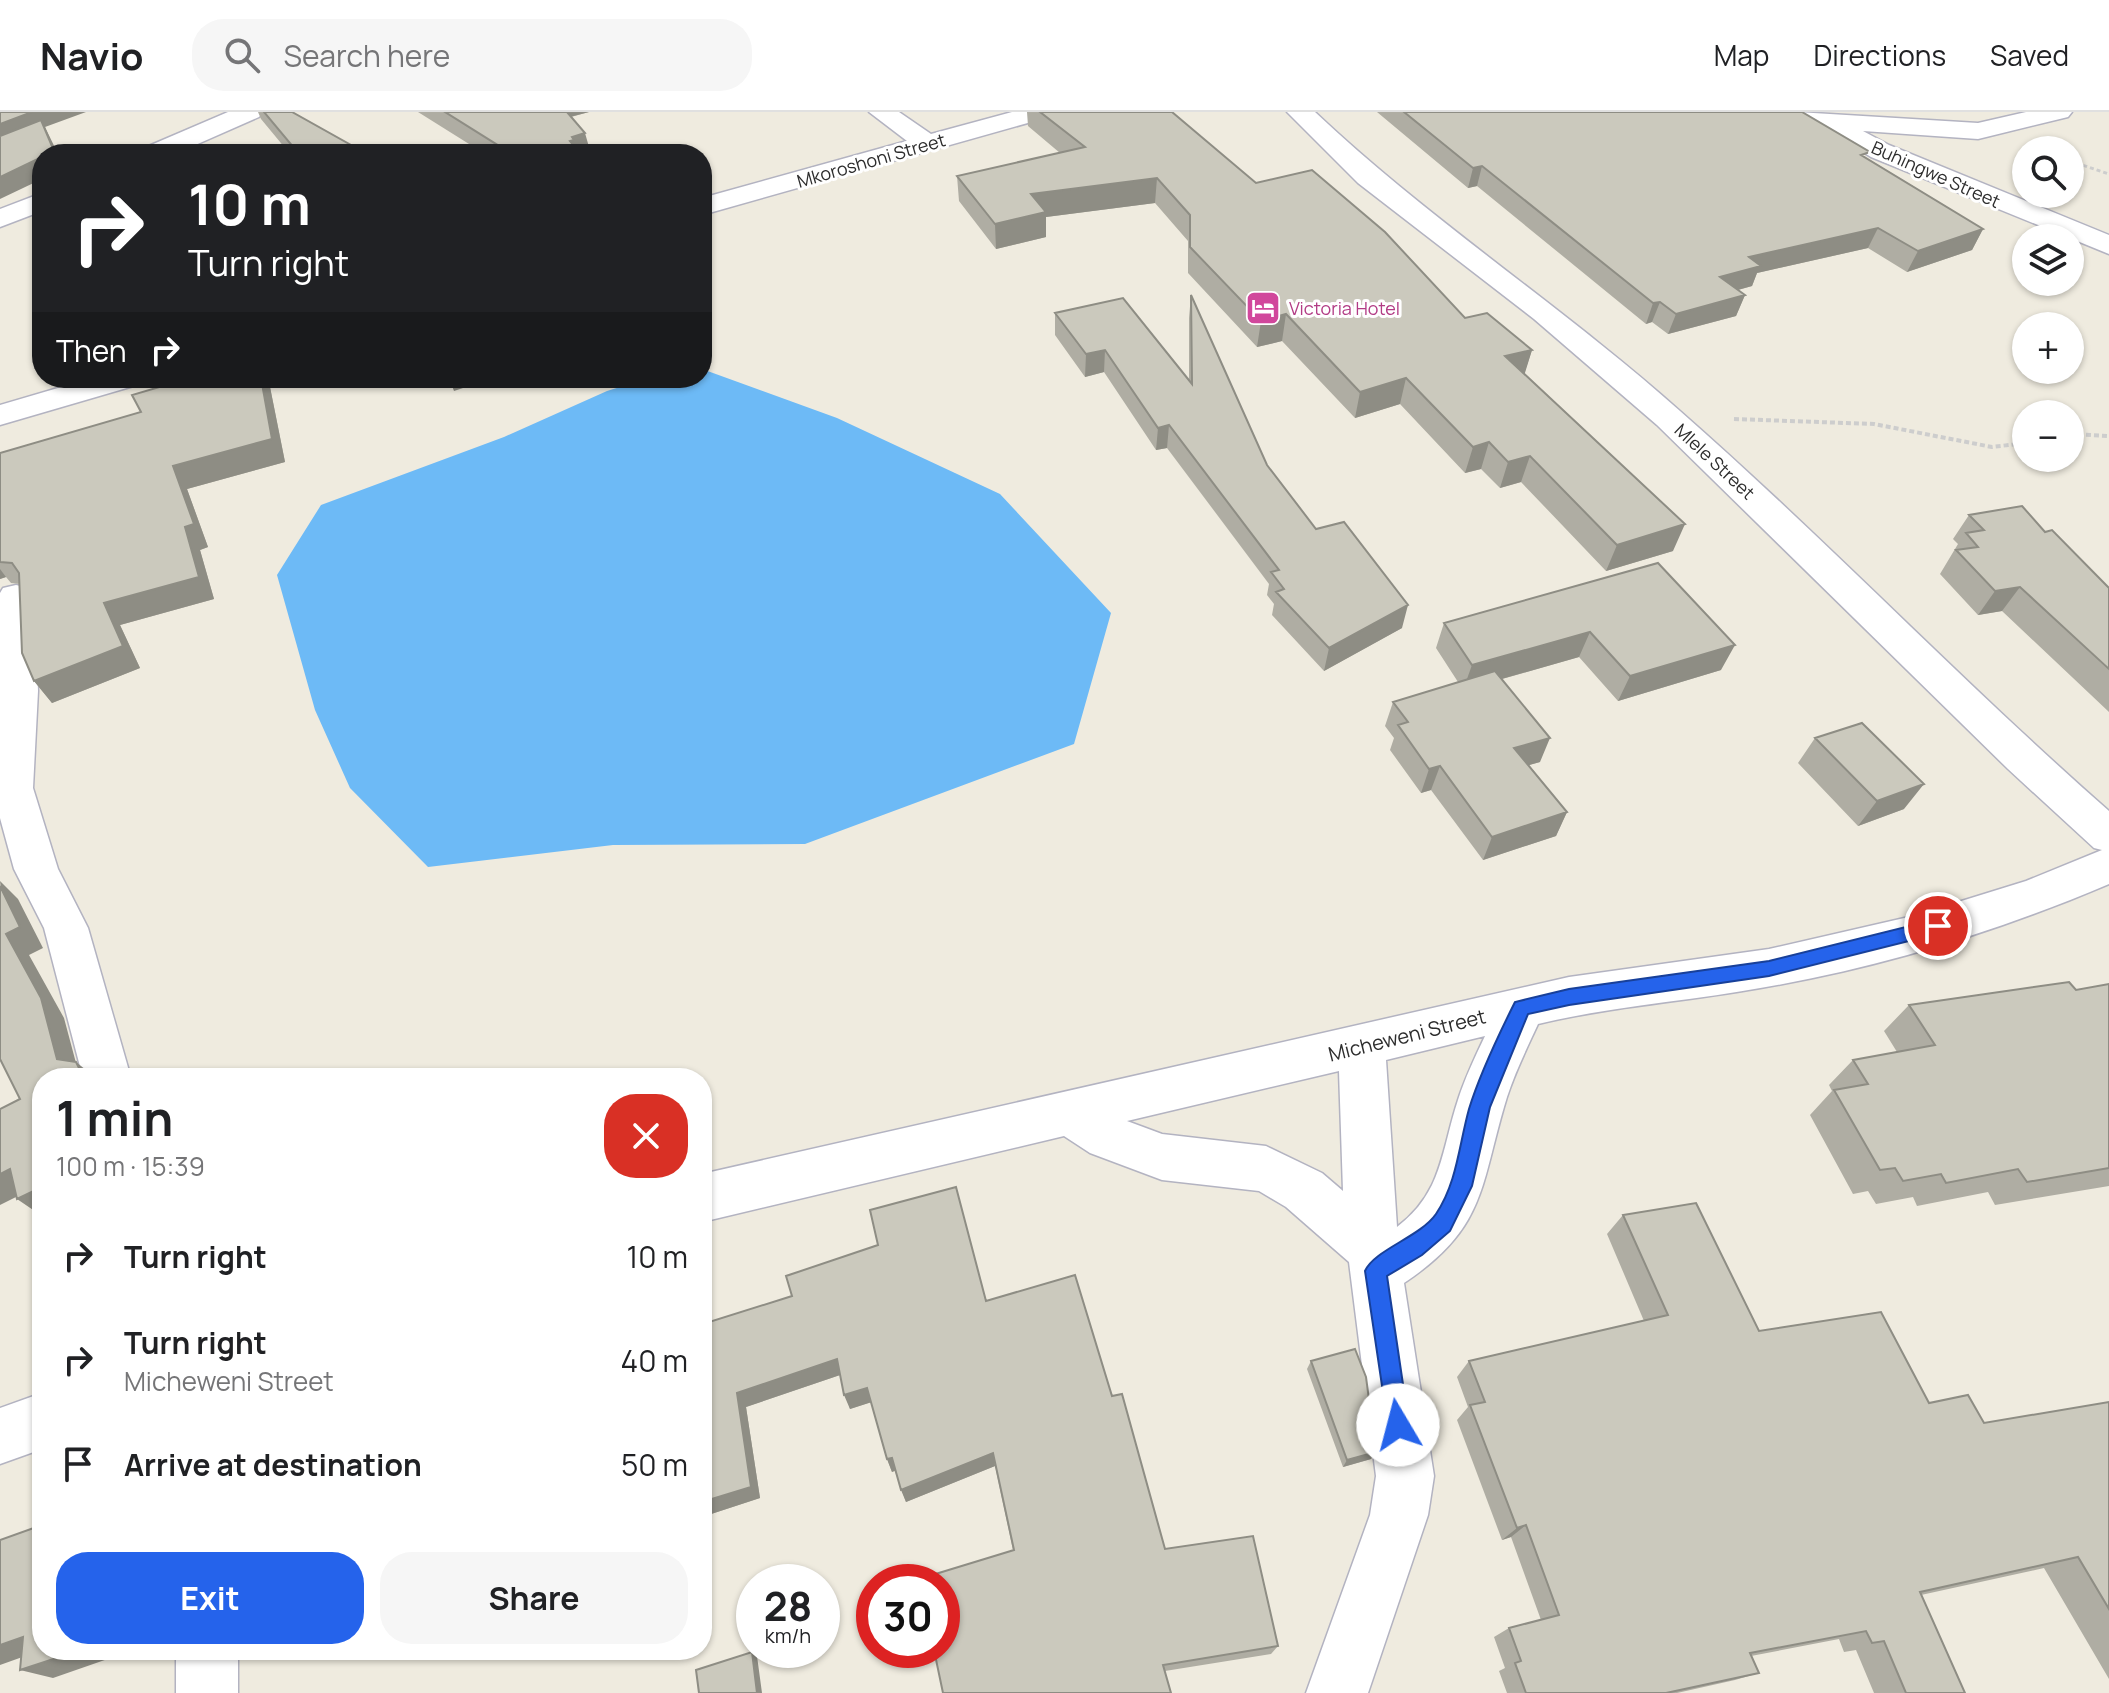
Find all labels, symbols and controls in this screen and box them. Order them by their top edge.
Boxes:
search box [192,19,752,91]
text: Navio [40,29,144,81]
icon: search [220,33,264,77]
text: Search here [284,35,450,76]
text: Map [1714,36,1769,74]
text: Directions [1813,36,1946,74]
text: Saved [1990,36,2069,74]
street label: Mkoroshoni Street [794,127,948,193]
street label: Buhingwe Street [1868,135,2004,213]
map controls [2012,136,2084,472]
button: search [2012,136,2084,208]
text: 10 m [188,165,311,242]
icon: right [56,176,160,280]
button: layers [2012,224,2084,296]
text: Turn right [188,238,349,287]
hotel icon: Victoria Hotel [1244,289,1282,327]
place label: Victoria Hotel [1289,296,1400,320]
button: + [2012,312,2084,384]
icon: right [143,328,187,372]
text: Then [56,330,127,371]
button: − [2012,400,2084,472]
street label: Mlele Street [1670,418,1760,504]
pin [1904,892,1972,960]
icon: arrive [1916,904,1960,948]
street label: Micheweni Street [1325,1002,1489,1068]
text: 1 min [56,1085,173,1150]
button: close [604,1094,688,1178]
text: 100 m · 15:39 [56,1148,205,1184]
icon: right [56,1234,100,1278]
text: Turn right [124,1236,267,1277]
text: 10 m [627,1236,688,1277]
text: Turn right [124,1322,267,1363]
icon: right [56,1338,100,1382]
text: 40 m [621,1340,688,1381]
text: Micheweni Street [124,1363,334,1399]
position arrow [1356,1383,1440,1467]
icon: arrive [56,1442,100,1486]
text: Arrive at destination [124,1444,422,1485]
text: 50 m [621,1444,688,1485]
button: Exit [56,1552,364,1644]
button: Share [380,1552,688,1644]
speed limit sign: 30 [856,1564,960,1668]
text: 28 [764,1578,812,1633]
text: km/h [765,1622,811,1649]

